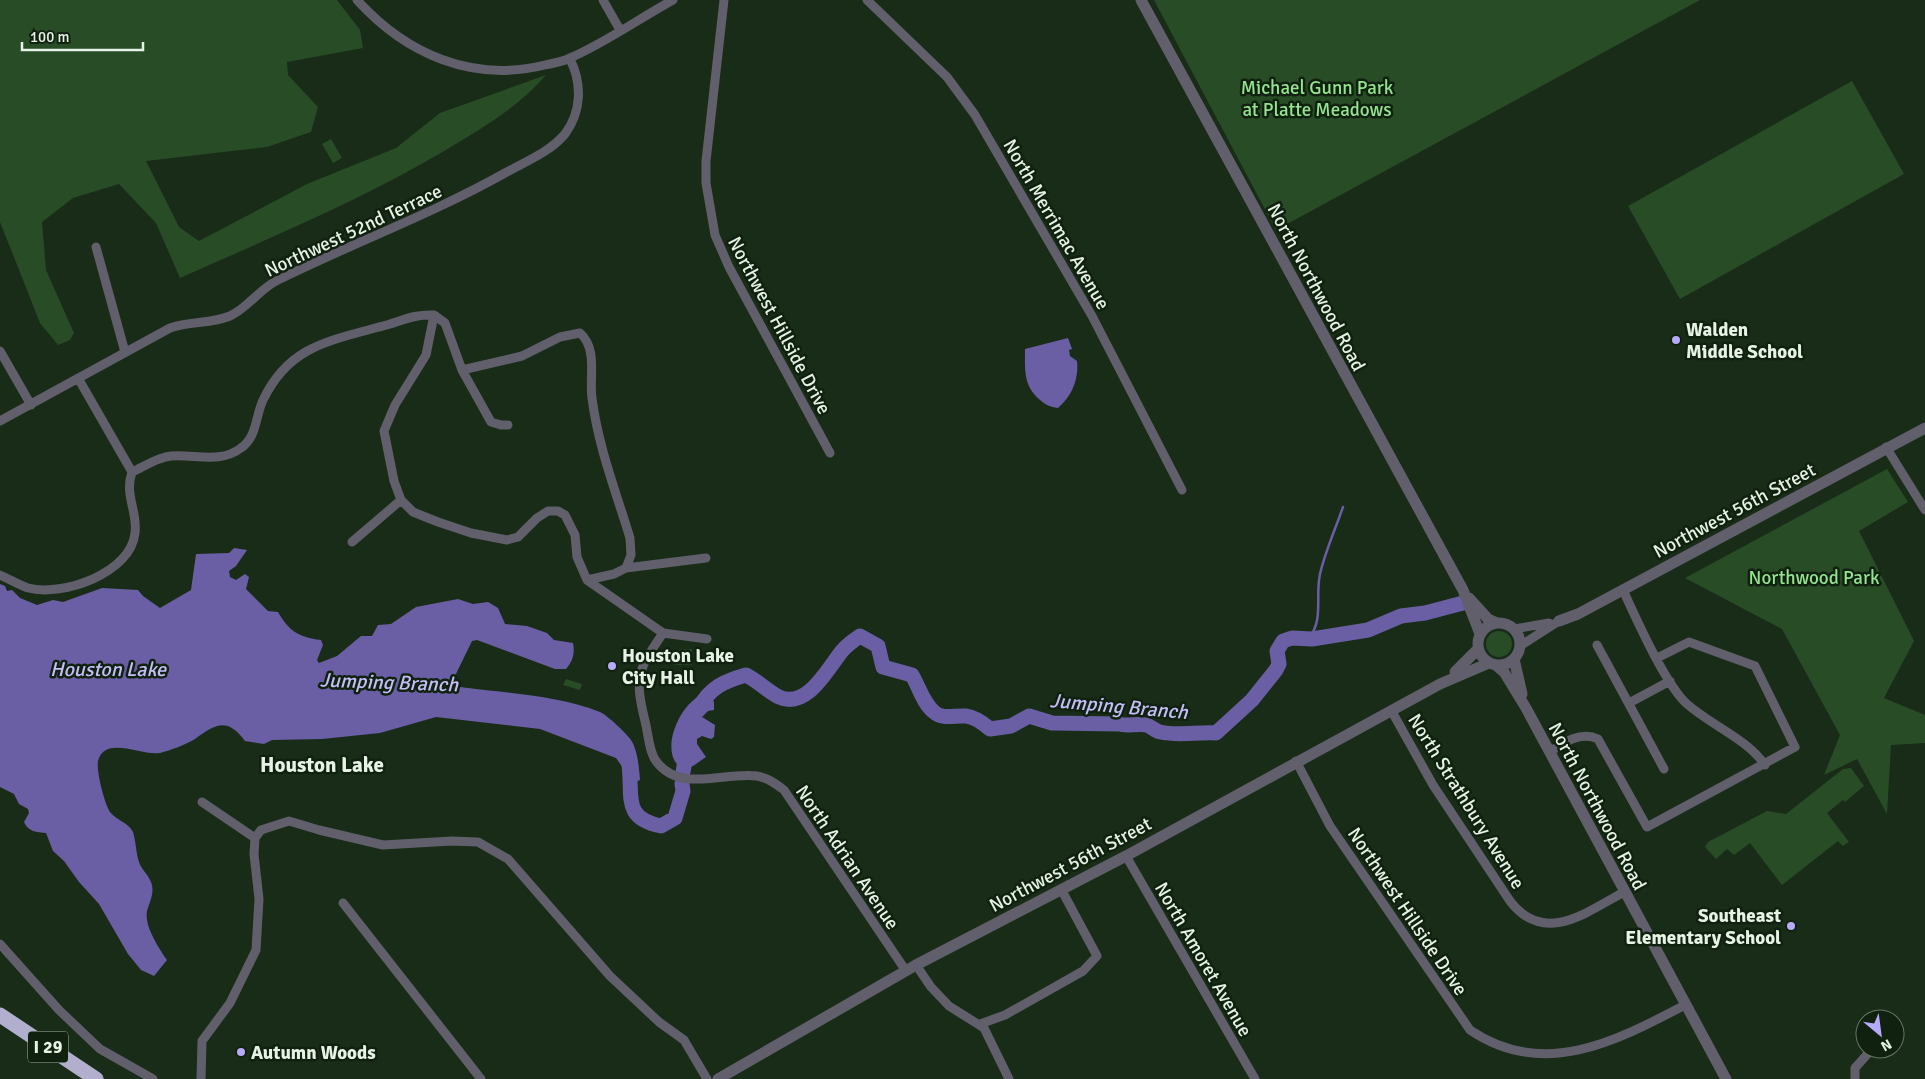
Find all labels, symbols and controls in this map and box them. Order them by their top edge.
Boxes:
scale bar [22,20,144,52]
text: 100 m [30,28,70,46]
park label: Michael Gunn Park at Platte Meadows [1241,76,1394,122]
street label: North Merrimac Avenue [998,135,1115,314]
street label: Northwest 52nd Terrace [261,179,446,283]
street label: North Northwood Road [1262,200,1370,375]
street label: Northwest Hillside Drive [722,233,836,418]
place label: Walden Middle School [1686,318,1803,364]
marker: Walden Middle School [1670,334,1682,346]
street label: Northwest 56th Street [1649,458,1820,564]
park label: Northwood Park [1749,566,1880,590]
place label: Houston Lake City Hall [622,644,734,690]
water label: Houston Lake [50,657,167,682]
marker: Houston Lake City Hall [606,660,618,672]
water label: Jumping Branch [320,668,460,697]
water label: Jumping Branch [1049,688,1190,725]
street label: North Strathbury Avenue [1402,709,1530,894]
street label: North Northwood Road [1543,719,1651,894]
district label: Houston Lake [260,752,384,778]
street label: North Adrian Avenue [790,781,904,934]
street label: Northwest 56th Street [985,812,1156,918]
street label: Northwest Hillside Drive [1342,823,1472,1000]
street label: North Amoret Avenue [1149,878,1257,1041]
place label: Southeast Elementary School [1625,904,1781,950]
marker: Southeast Elementary School [1785,920,1797,932]
north arrow [1855,1009,1905,1059]
road number: I 29 [28,1032,68,1062]
text: N [1878,1035,1894,1055]
place label: Autumn Woods [251,1041,376,1065]
marker: Autumn Woods [235,1046,247,1058]

